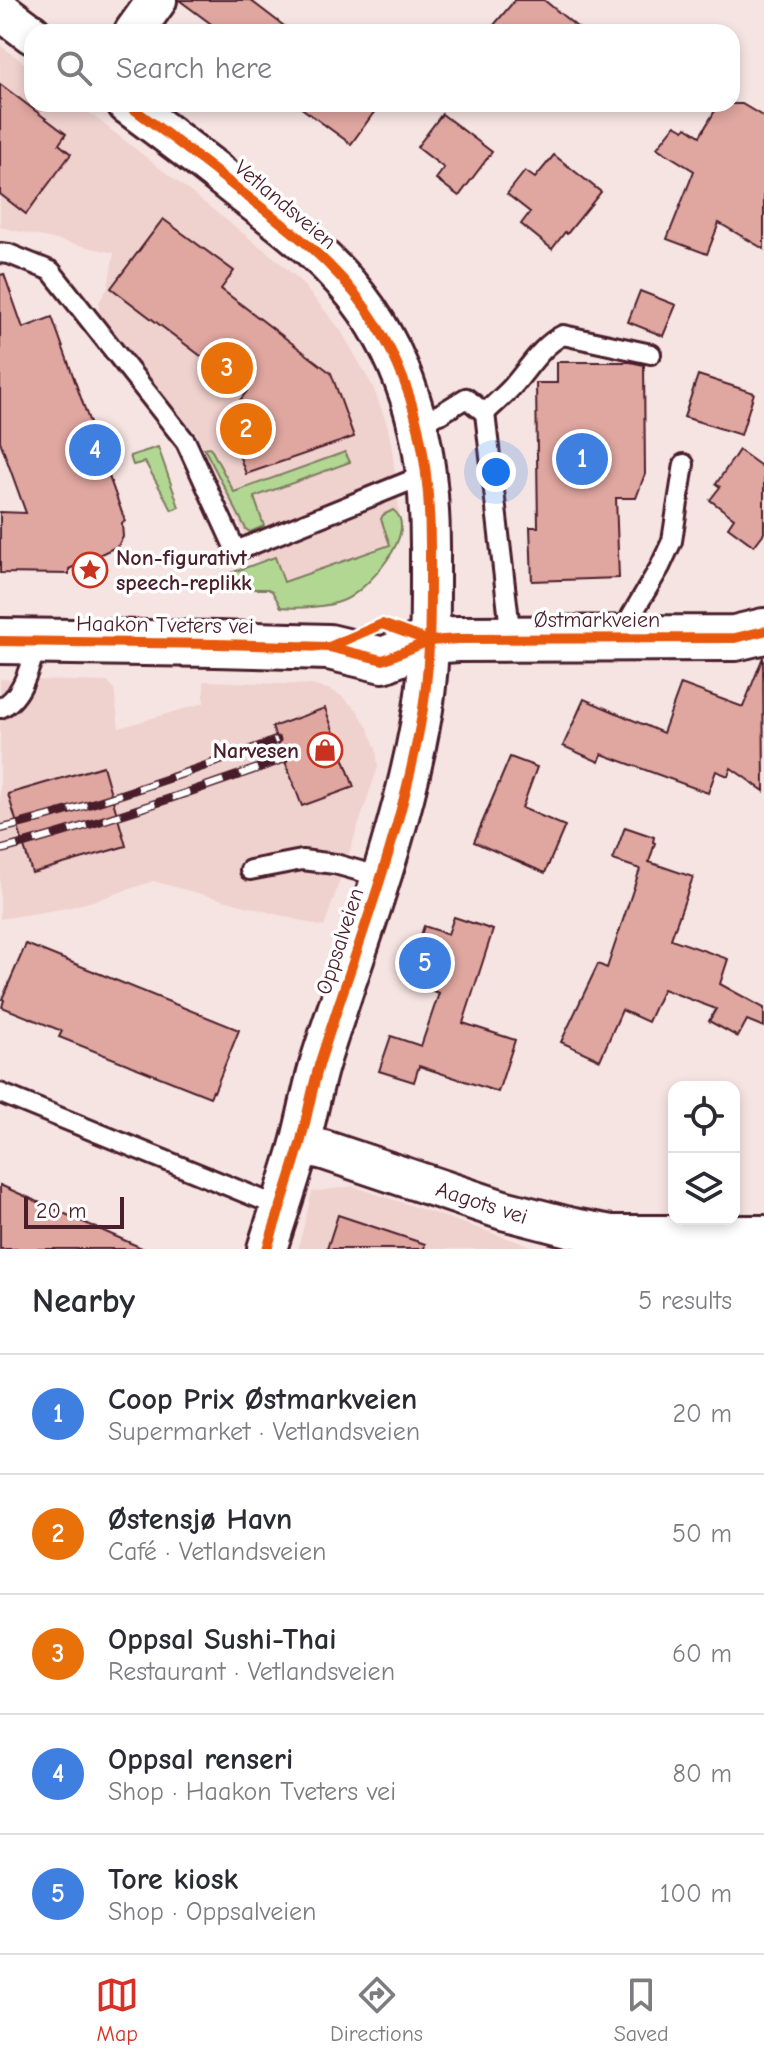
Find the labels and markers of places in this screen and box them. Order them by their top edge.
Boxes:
pin: 3 [201,338,253,398]
pin: 2 [220,399,272,459]
pin: 4 [69,420,121,480]
pin: 1 [556,429,608,489]
place label: Non-figurativt speech-replikk [116,545,252,596]
place icon: Non-figurativt speech-replikk [71,551,109,589]
shop icon: Narvesen [306,731,344,769]
place label: Narvesen [213,738,299,764]
pin: 5 [399,933,451,993]

